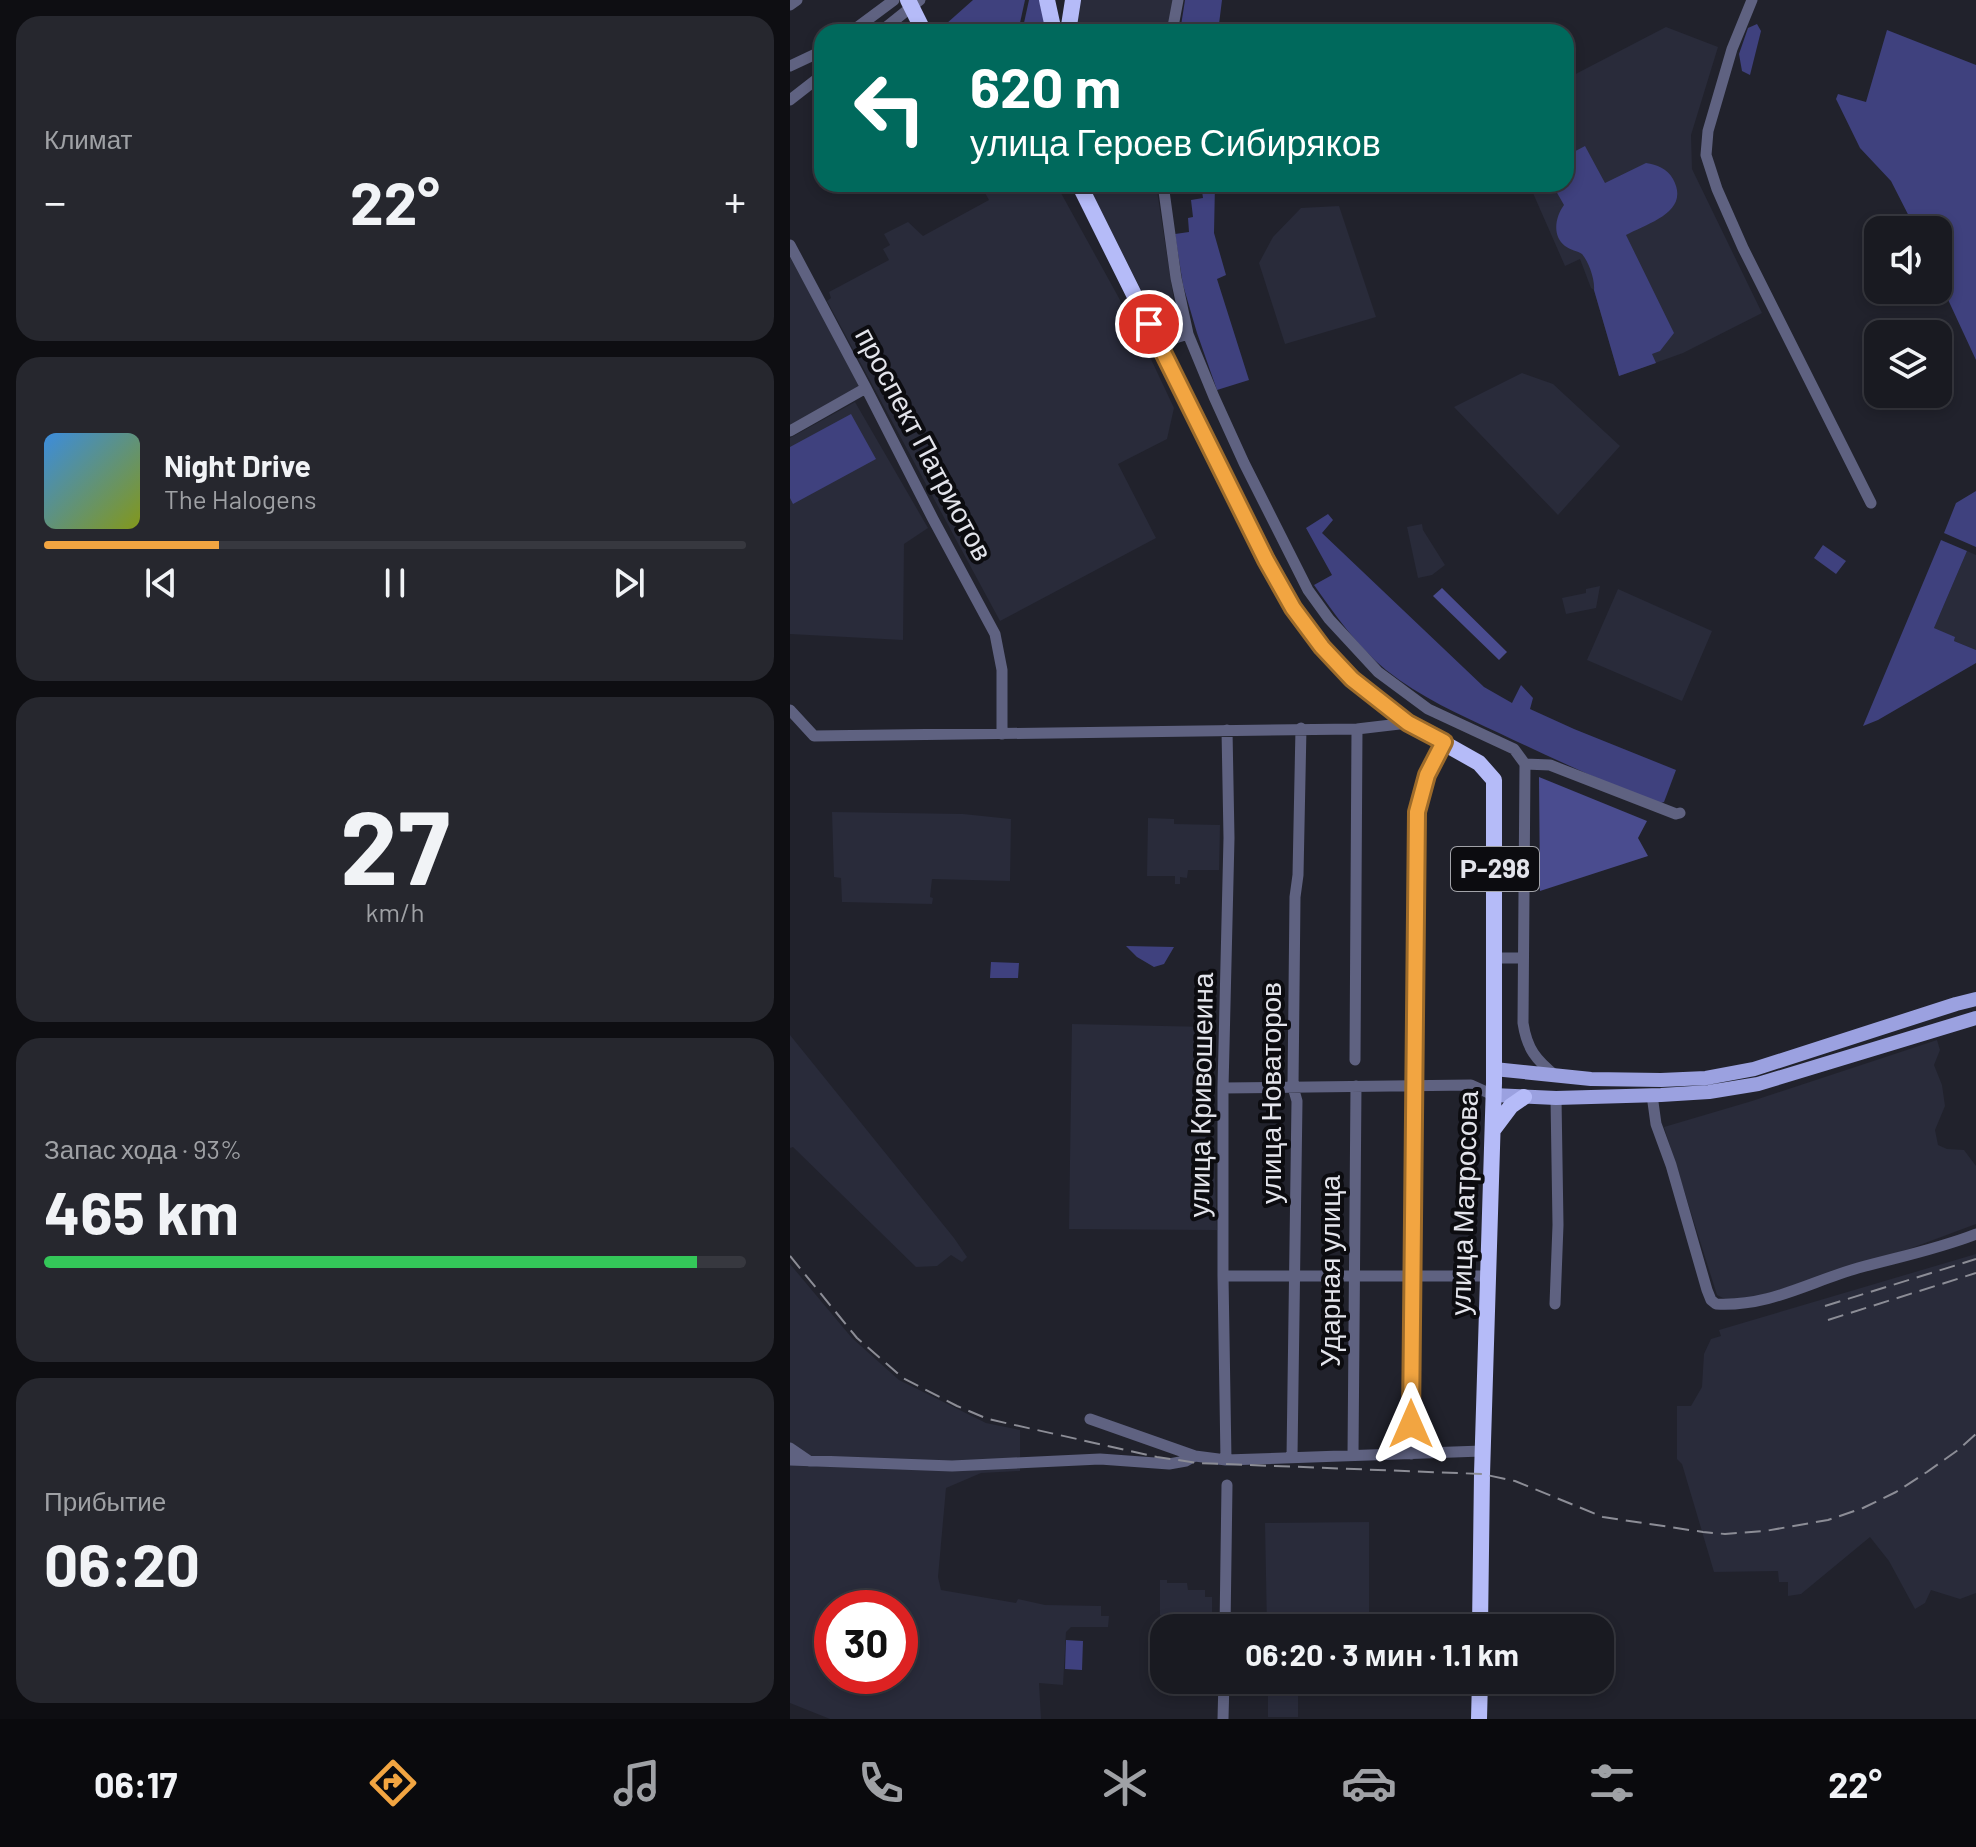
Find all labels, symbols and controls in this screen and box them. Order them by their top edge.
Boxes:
text: 620 m [970,52,1121,119]
icon: left [838,56,942,160]
text: улица Героев Сибиряков [970,120,1381,163]
text: Климат [44,123,133,154]
text: 22° [350,165,440,237]
text: − [44,174,66,227]
text: + [724,174,746,227]
map controls [1864,216,1952,408]
button: sound [1864,216,1952,304]
pin [1115,290,1183,358]
icon: arrive [1127,302,1171,346]
button: layers [1864,320,1952,408]
street label: проспект Патриотов [849,321,1001,566]
text: Night Drive [164,447,311,483]
text: The Halogens [164,483,316,514]
icon: previous [139,561,183,605]
icon: pause [373,561,417,605]
icon: next [607,561,651,605]
text: 27 [340,781,450,906]
road number: Р-298 [1451,847,1539,891]
text: km/h [366,896,424,927]
street label: улица Кривошеина [1181,972,1219,1218]
street label: улица Новаторов [1253,982,1287,1204]
street label: улица Матросова [1442,1089,1484,1316]
text: Запас хода · 93% [44,1133,242,1164]
text: 465 km [44,1175,239,1247]
street label: Ударная улица [1312,1175,1346,1367]
position arrow [1369,1382,1453,1466]
text: Прибытие [44,1485,166,1516]
text: 06:20 [44,1527,200,1599]
speed limit sign: 30 [814,1590,918,1694]
text: 06:20 · 3 мин · 1.1 km [1245,1636,1519,1672]
icon: directions [365,1755,421,1811]
icon: music [609,1755,665,1811]
icon: phone [853,1755,909,1811]
icon: climate [1097,1755,1153,1811]
icon: car [1341,1755,1397,1811]
icon: filters [1584,1755,1640,1811]
text: 06:17 [94,1762,177,1805]
text: 22° [1828,1762,1882,1805]

